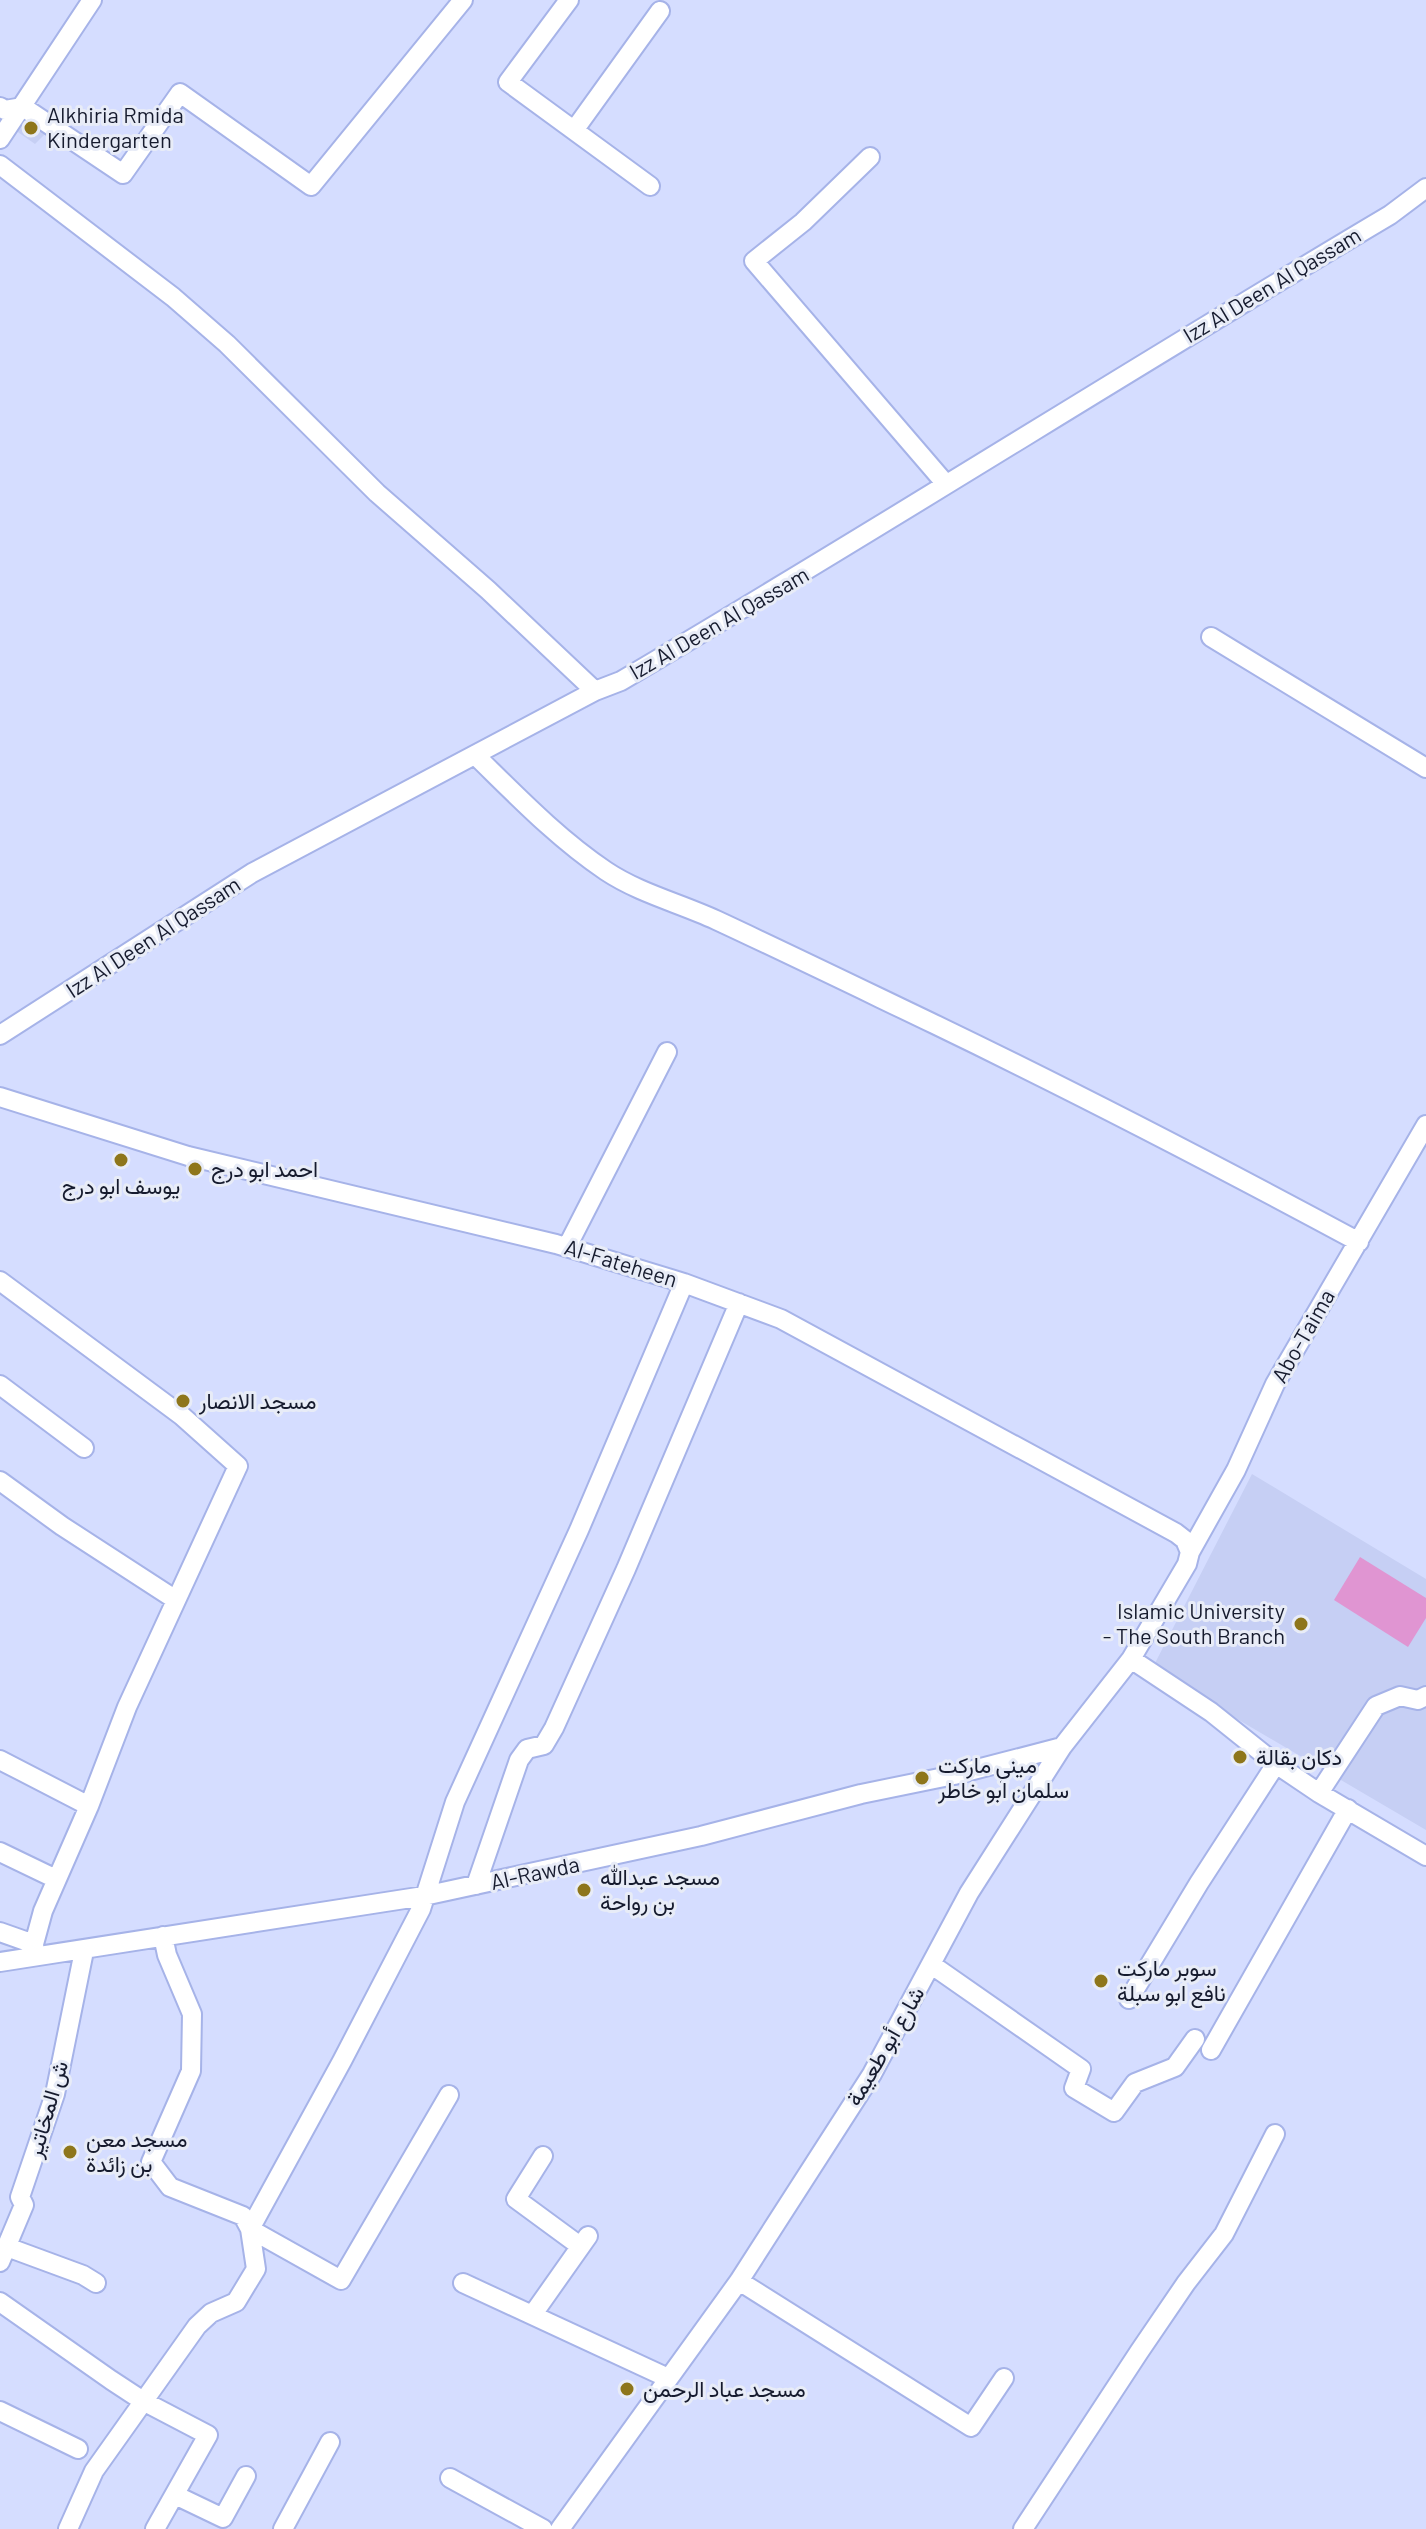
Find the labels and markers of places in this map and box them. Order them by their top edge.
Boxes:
place label: Alkhiria Rmida Kindergarten [47,101,184,152]
marker: Alkhiria Rmida Kindergarten [22,119,40,137]
marker: يوسف ابو درج [112,1151,130,1169]
place label: احمد ابو درج [211,1155,318,1184]
marker: احمد ابو درج [186,1160,204,1178]
place label: يوسف ابو درج [62,1172,180,1201]
place label: مسجد الانصار [198,1387,316,1415]
marker: مسجد الانصار [174,1392,192,1410]
place label: Islamic University - The South Branch [1103,1597,1285,1648]
marker: Islamic University - The South Branch [1292,1615,1310,1633]
place label: دكان بقالة [1256,1743,1342,1770]
marker: دكان بقالة [1231,1748,1249,1766]
place label: ميني ماركت سلمان ابو خاطر [937,1751,1069,1804]
marker: ميني ماركت سلمان ابو خاطر [913,1769,931,1787]
place label: مسجد عبدالله بن رواحة [600,1863,720,1916]
marker: مسجد عبدالله بن رواحة [575,1881,593,1899]
place label: سوبر ماركت نافع ابو سبلة [1117,1954,1226,2008]
marker: سوبر ماركت نافع ابو سبلة [1092,1972,1110,1990]
place label: مسجد معن بن زائدة [86,2125,188,2178]
marker: مسجد معن بن زائدة [61,2143,79,2161]
place label: مسجد عباد الرحمن [643,2375,806,2403]
marker: مسجد عباد الرحمن [618,2380,636,2398]

